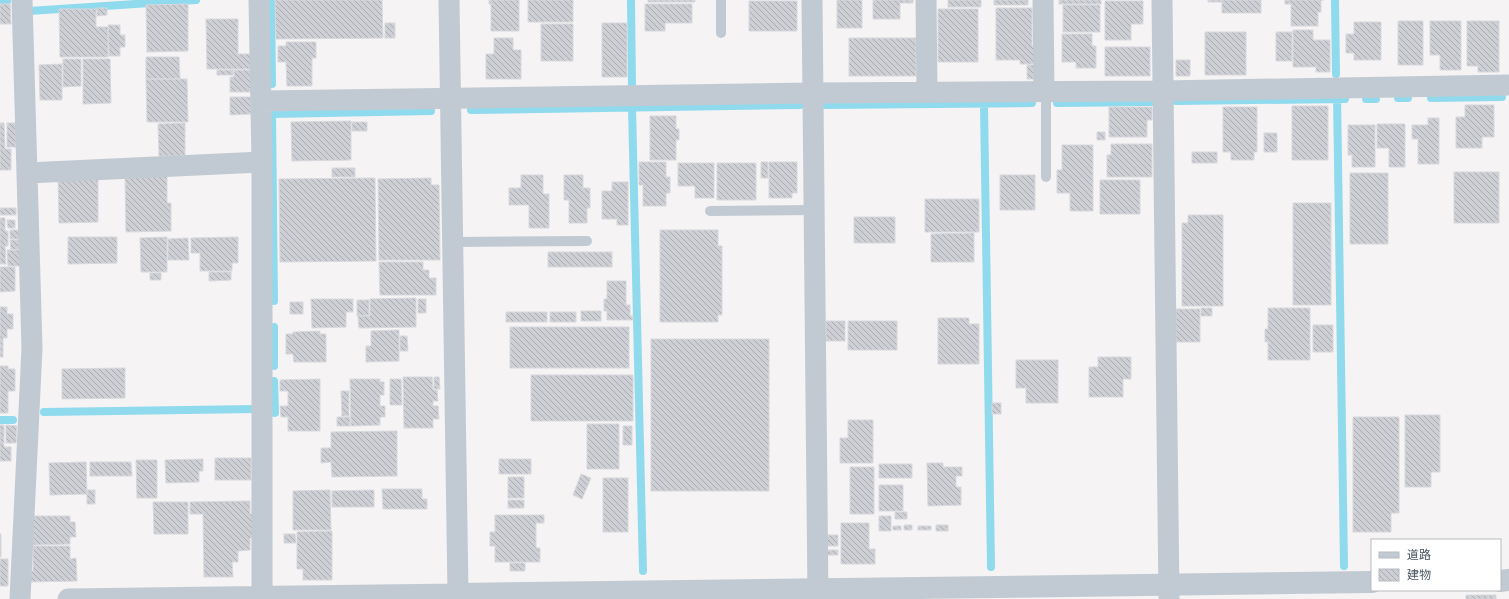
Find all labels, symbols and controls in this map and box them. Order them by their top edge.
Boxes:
legend [1371,539,1501,591]
text: 道路 [1407,546,1431,564]
text: 建物 [1407,566,1431,584]

